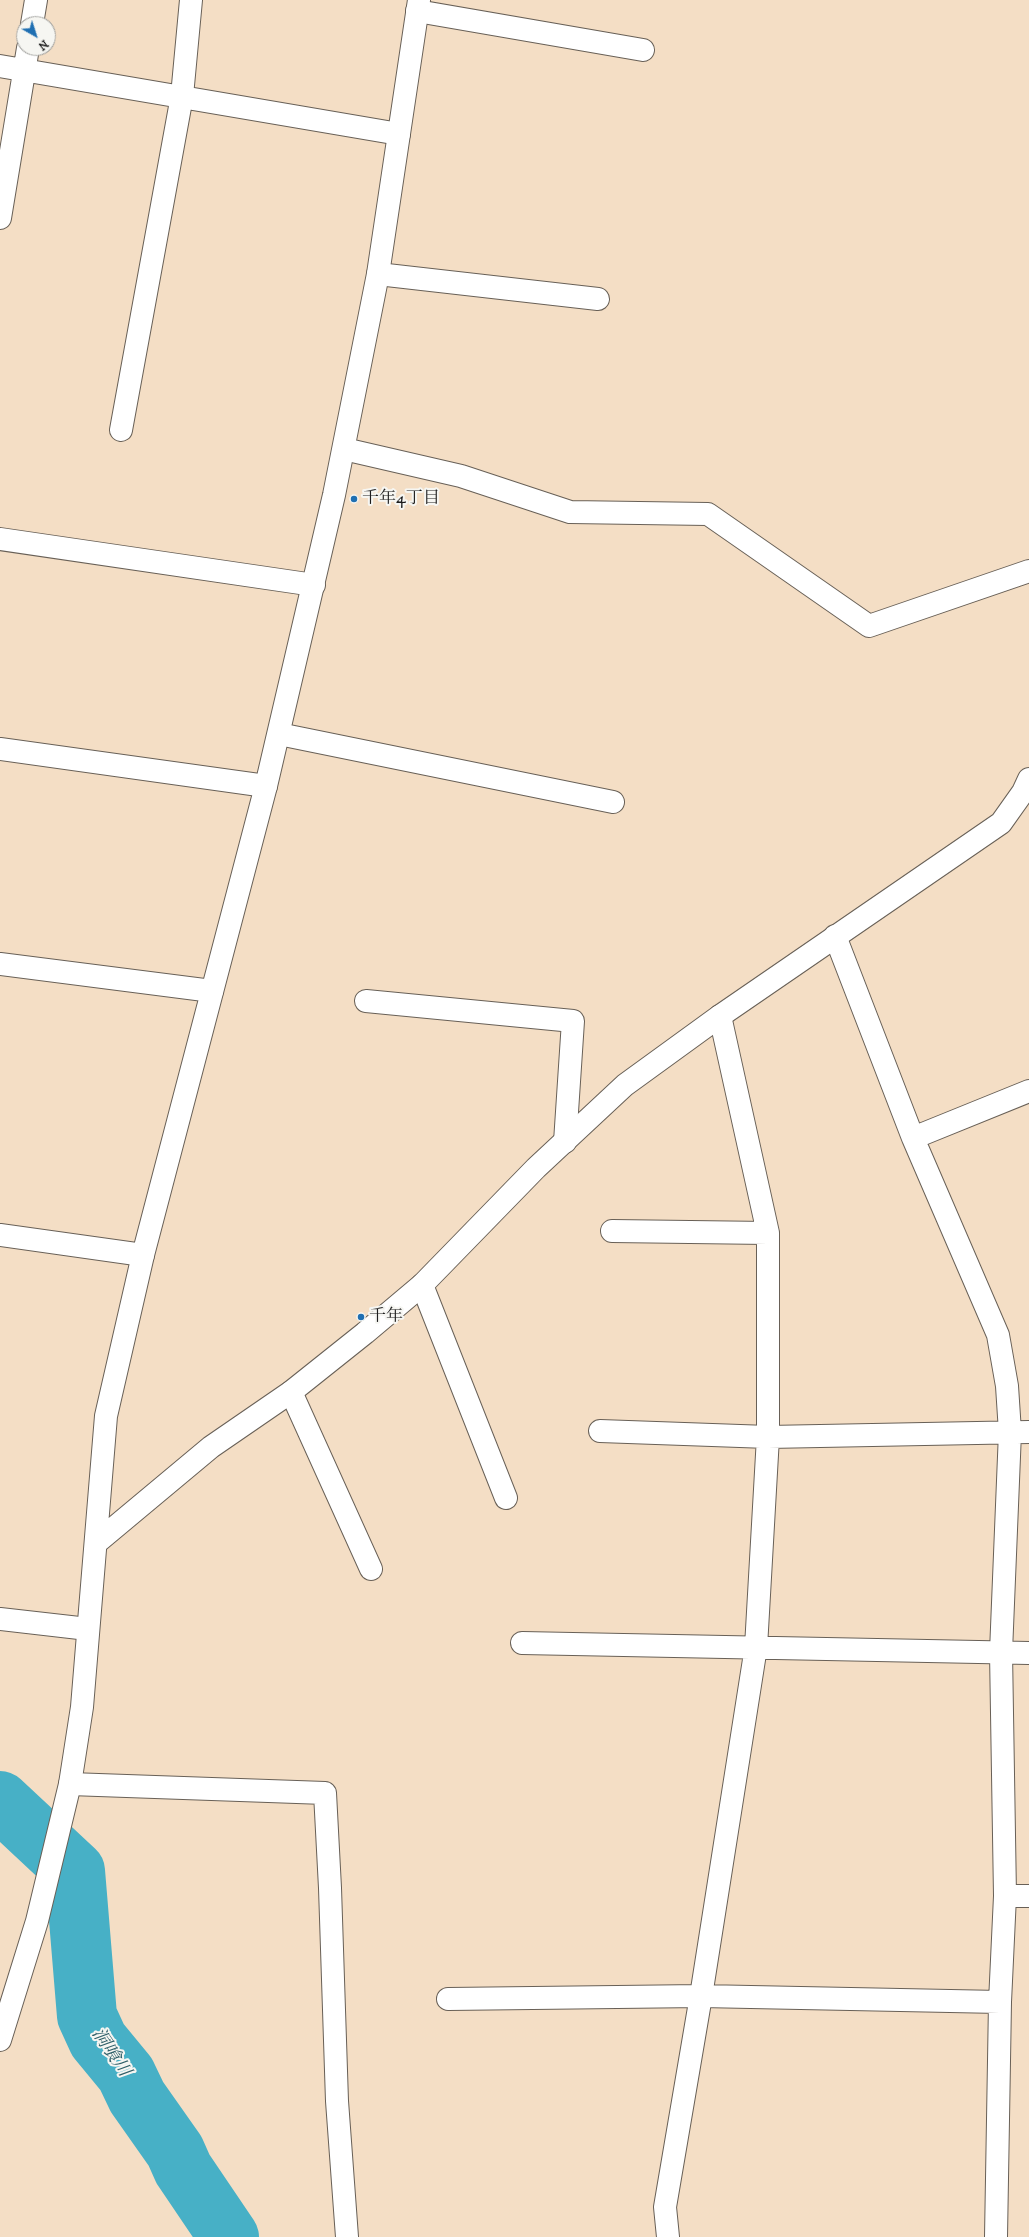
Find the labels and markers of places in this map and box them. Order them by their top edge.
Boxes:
place label: 千年4丁目 [362,489,440,509]
marker: 千年4丁目 [349,494,359,504]
place label: 千年 [369,1307,403,1327]
marker: 千年 [356,1312,366,1322]

